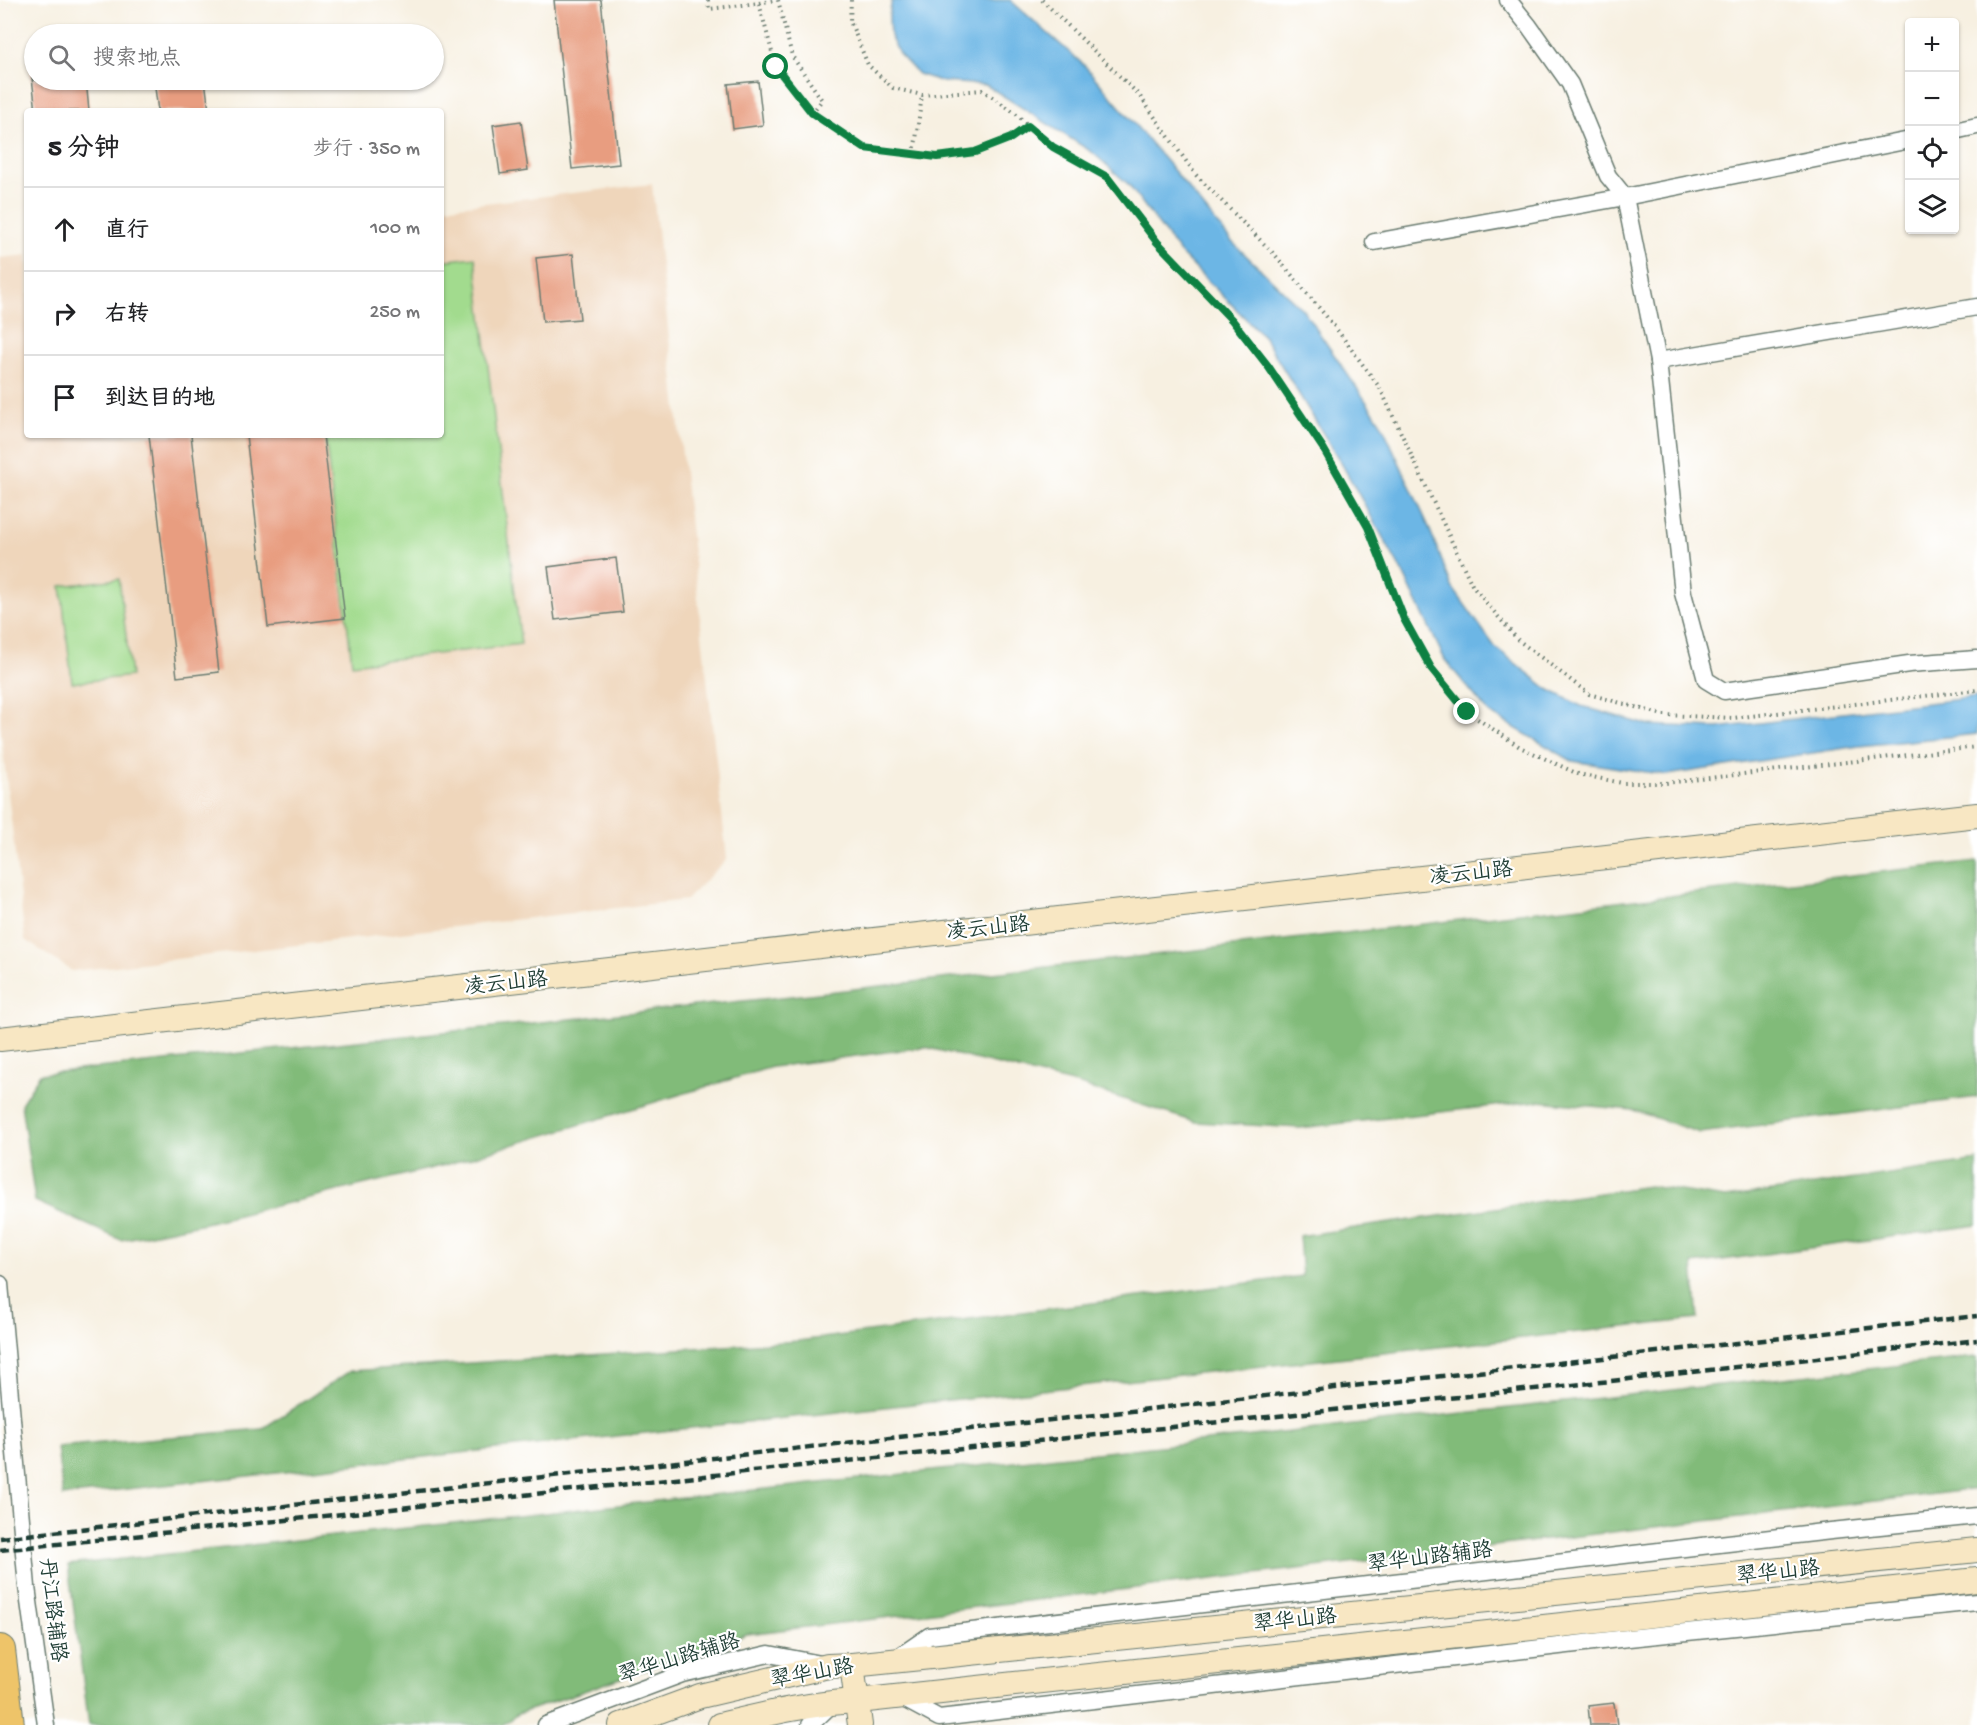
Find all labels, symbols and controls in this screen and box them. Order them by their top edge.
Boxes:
map controls [1905,18,1959,234]
button: + [1905,18,1959,72]
search box [24,24,444,90]
icon: search [45,41,78,74]
text: 搜索地点 [93,47,181,73]
route start [762,53,788,79]
button: − [1905,72,1959,126]
button: locate [1905,126,1959,180]
text: 5 分钟 [48,135,120,166]
text: 步行 · 350 m [313,139,420,162]
button: layers [1905,180,1959,234]
icon: ahead [48,213,81,246]
text: 100 m [370,218,420,241]
text: 直行 [105,219,149,245]
icon: right [48,297,81,330]
text: 250 m [369,302,420,325]
text: 右转 [105,303,149,329]
icon: arrive [48,381,81,414]
text: 到达目的地 [105,387,215,413]
route end [1453,698,1479,724]
street label: 凌云山路 [1428,857,1514,892]
street label: 凌云山路 [945,912,1031,947]
street label: 凌云山路 [463,967,549,1002]
street label: 翠华山路辅路 [1366,1537,1494,1580]
street label: 翠华山路 [1735,1556,1821,1591]
street label: 丹江路辅路 [32,1557,71,1664]
street label: 翠华山路 [1252,1604,1338,1639]
street label: 翠华山路辅路 [616,1628,744,1691]
street label: 翠华山路 [769,1654,856,1695]

